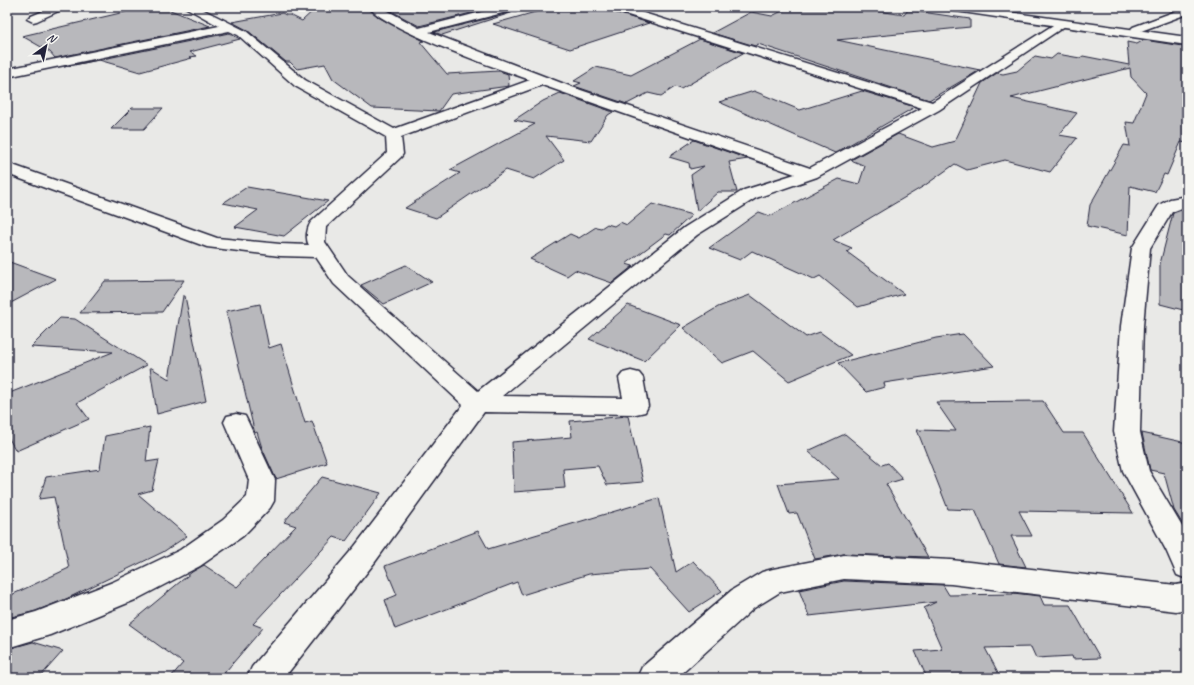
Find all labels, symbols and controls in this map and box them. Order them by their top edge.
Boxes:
north arrow [26,26,66,66]
text: N [45,30,60,47]

